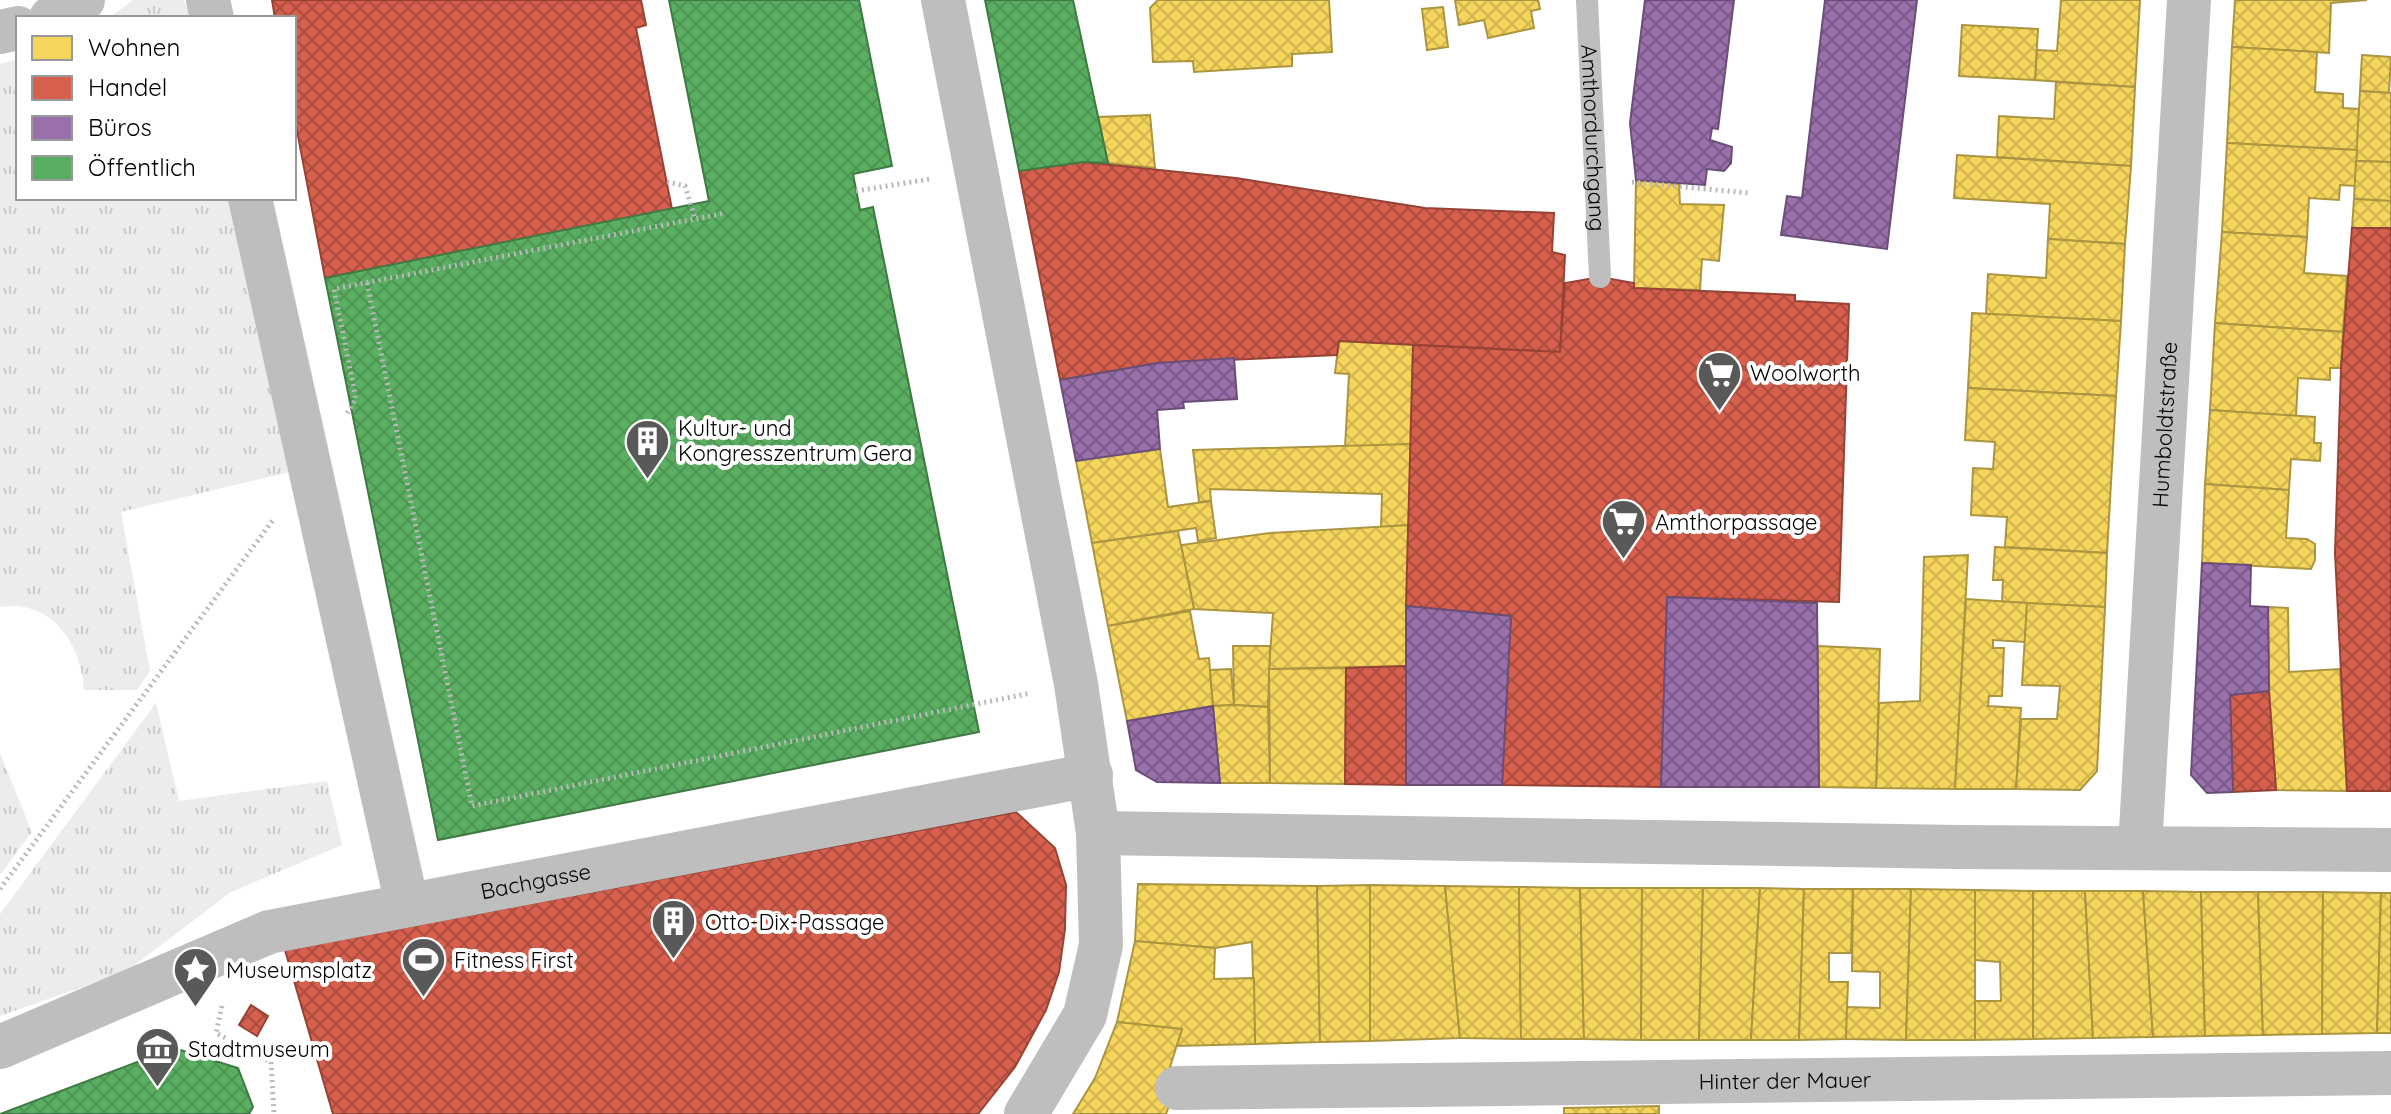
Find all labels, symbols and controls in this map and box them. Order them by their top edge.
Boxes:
legend [16,16,296,200]
text: Wohnen [88,32,180,62]
street label: Amthordurchgang [1575,44,1612,232]
text: Handel [88,72,167,102]
text: Büros [88,112,152,142]
text: Öffentlich [88,152,196,182]
street label: Humboldtstraße [2146,341,2183,509]
supermarket icon: Woolworth [1695,349,1743,412]
place label: Woolworth [1750,359,1860,387]
place label: Kultur- und Kongresszentrum Gera [678,414,912,467]
building icon: Kultur- und Kongresszentrum Gera [623,417,671,480]
supermarket icon: Amthorpassage [1600,498,1648,561]
place label: Amthorpassage [1655,508,1818,536]
street label: Bachgasse [478,857,593,905]
building icon: Otto-Dix-Passage [650,898,698,961]
place label: Otto-Dix-Passage [705,908,884,936]
sports icon: Fitness First [399,936,447,999]
place icon: Museumsplatz [171,946,219,1009]
place label: Fitness First [454,946,574,974]
place label: Museumsplatz [226,956,372,984]
museum icon: Stadtmuseum [133,1025,181,1088]
place label: Stadtmuseum [188,1035,330,1063]
street label: Hinter der Mauer [1698,1065,1872,1096]

